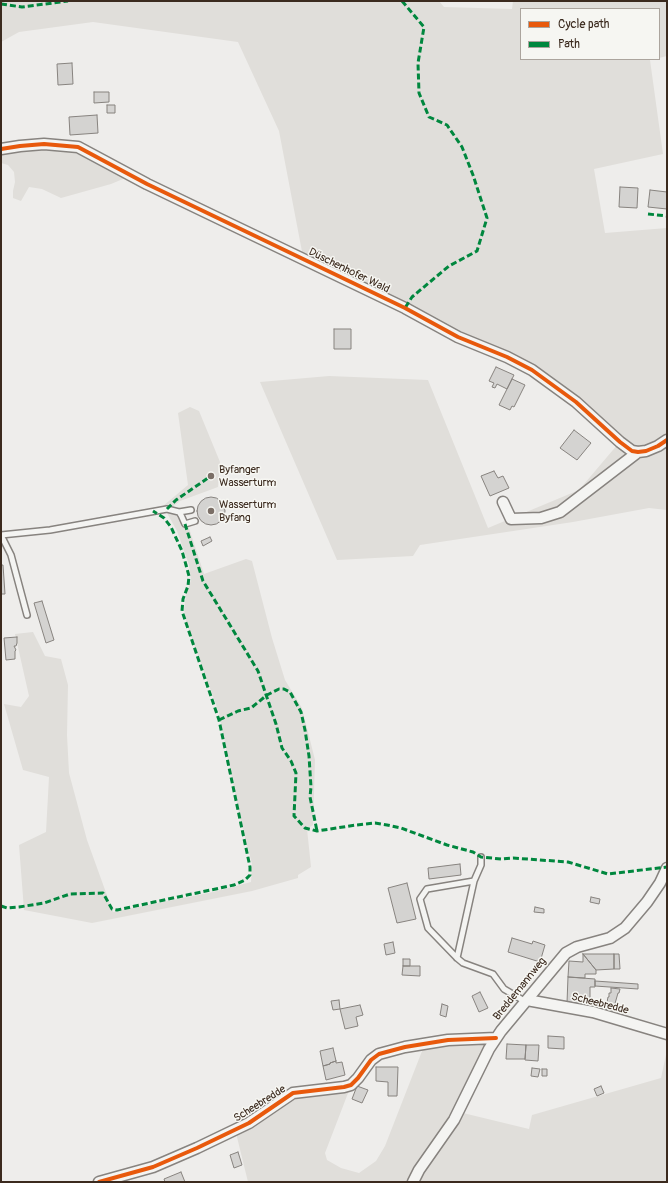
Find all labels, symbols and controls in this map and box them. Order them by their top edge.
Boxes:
legend [520,8,660,60]
text: Cycle path [558,17,609,32]
text: Path [558,37,580,52]
street label: Düschenhofer Wald [306,246,392,296]
place label: Byfanger Wasserturm [219,463,276,489]
marker: Byfanger Wasserturm [206,471,216,481]
place label: Wasserturm Byfang [219,498,276,524]
marker: Wasserturm Byfang [206,506,216,516]
street label: Breddemannweg [491,955,549,1023]
street label: Scheebredde [570,990,630,1018]
street label: Scheebredde [232,1083,288,1125]

